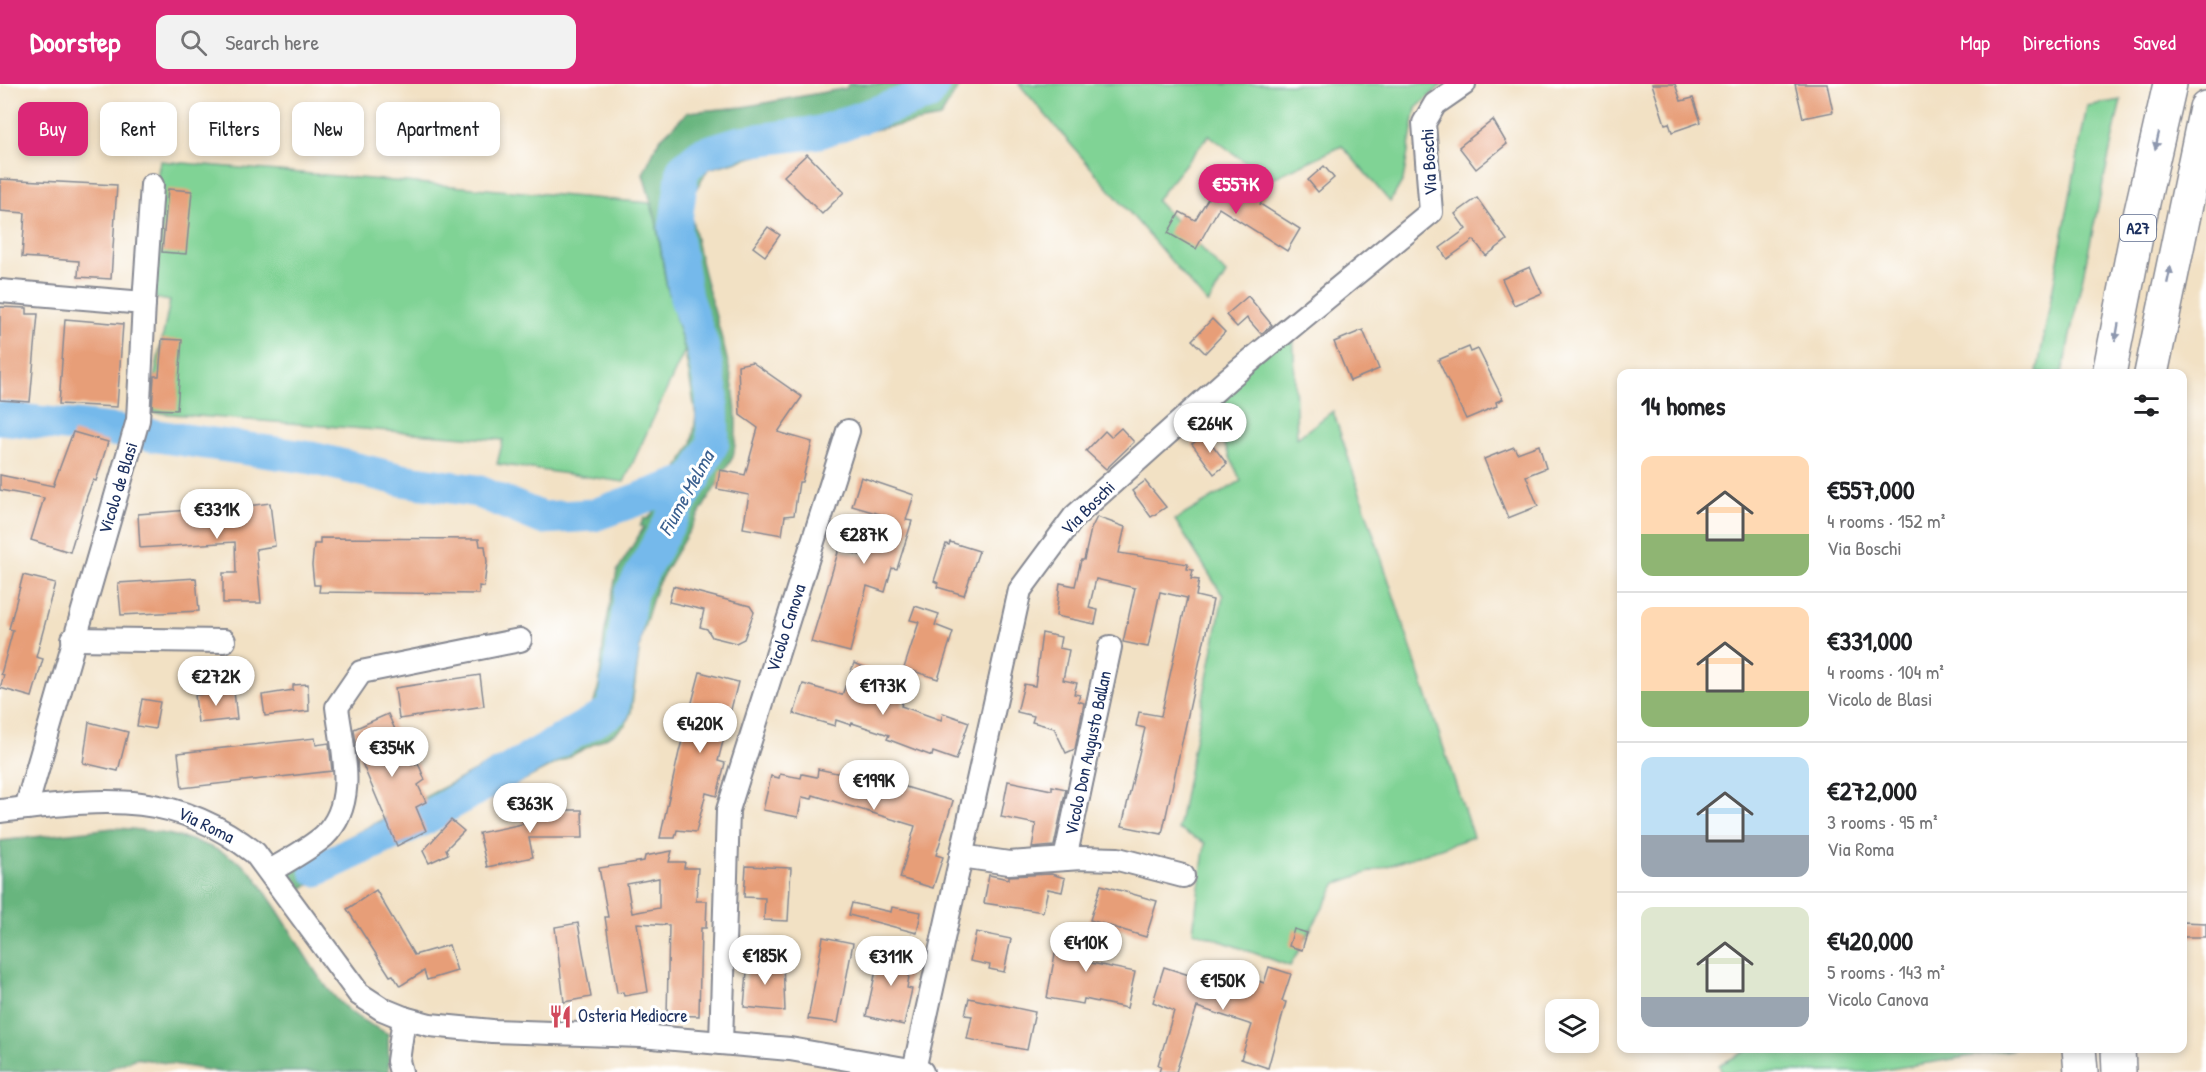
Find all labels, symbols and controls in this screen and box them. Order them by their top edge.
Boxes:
search box [156,15,576,69]
text: Doorstep [30,23,120,61]
icon: search [177,26,210,59]
text: Search here [225,27,319,57]
text: Map [1960,28,1990,57]
text: Directions [2023,28,2100,57]
text: Saved [2133,28,2176,57]
chip: Buy [18,102,88,156]
chip: Rent [100,102,177,156]
chip: Filters [189,102,280,156]
chip: New [292,102,364,156]
chip: Apartment [376,102,500,156]
street label: Via Boschi [1414,128,1443,196]
one-way arrow [2152,132,2161,151]
pin: €557K [1194,164,1278,215]
text: €557K [1213,170,1259,197]
road number: A27 [2120,215,2156,241]
one-way arrow [2165,265,2174,284]
one-way arrow [2112,323,2121,342]
text: 14 homes [1641,388,1726,423]
icon: filters [2130,389,2163,422]
pin: €264K [1168,403,1252,454]
text: €264K [1188,409,1232,436]
street label: Vicolo de Blasi [92,439,143,537]
water label: Fiume Melma [651,444,721,540]
text: €557,000 [1827,472,1915,507]
street label: Via Boschi [1055,475,1120,540]
icon: home [1689,480,1761,552]
pin: €331K [175,489,259,540]
text: €331K [194,495,240,522]
text: 4 rooms · 152 m² [1827,507,1945,534]
pin: €287K [822,514,906,565]
text: €287K [840,520,888,547]
text: Via Boschi [1827,534,1902,561]
street label: Vicolo Canova [760,581,811,675]
text: €331,000 [1827,623,1912,658]
icon: home [1689,631,1761,703]
pin: €272K [174,656,258,707]
text: 4 rooms · 104 m² [1827,658,1944,685]
text: €272K [192,662,240,689]
pin: €173K [841,665,925,716]
street label: Vicolo Don Augusto Ballan [1058,668,1117,837]
text: €173K [860,671,906,698]
text: Vicolo de Blasi [1827,685,1932,712]
pin: €420K [658,703,742,754]
text: €420K [677,709,723,736]
pin: €354K [350,727,434,778]
text: €354K [370,733,415,760]
pin: €199K [832,760,916,811]
text: €199K [853,766,895,793]
text: €272,000 [1827,773,1917,808]
icon: home [1689,781,1761,853]
pin: €363K [488,783,572,834]
text: €363K [507,789,553,816]
street label: Via Roma [174,800,239,849]
text: 3 rooms · 95 m² [1827,808,1937,835]
text: Via Roma [1827,835,1894,862]
pin: €410K [1044,922,1128,973]
text: €420,000 [1827,923,1913,958]
text: €410K [1064,928,1108,955]
icon: home [1689,931,1761,1003]
pin: €185K [723,935,807,986]
pin: €311K [849,936,933,987]
text: €185K [743,941,787,968]
text: €311K [869,942,913,969]
text: 5 rooms · 143 m² [1827,958,1945,985]
pin: €150K [1181,960,1265,1011]
text: €150K [1201,966,1245,993]
text: Vicolo Canova [1827,985,1928,1012]
map controls [1545,999,1599,1053]
button: layers [1545,999,1599,1053]
restaurant icon: Osteria Mediocre [547,1003,573,1029]
place label: Osteria Mediocre [578,1003,688,1028]

